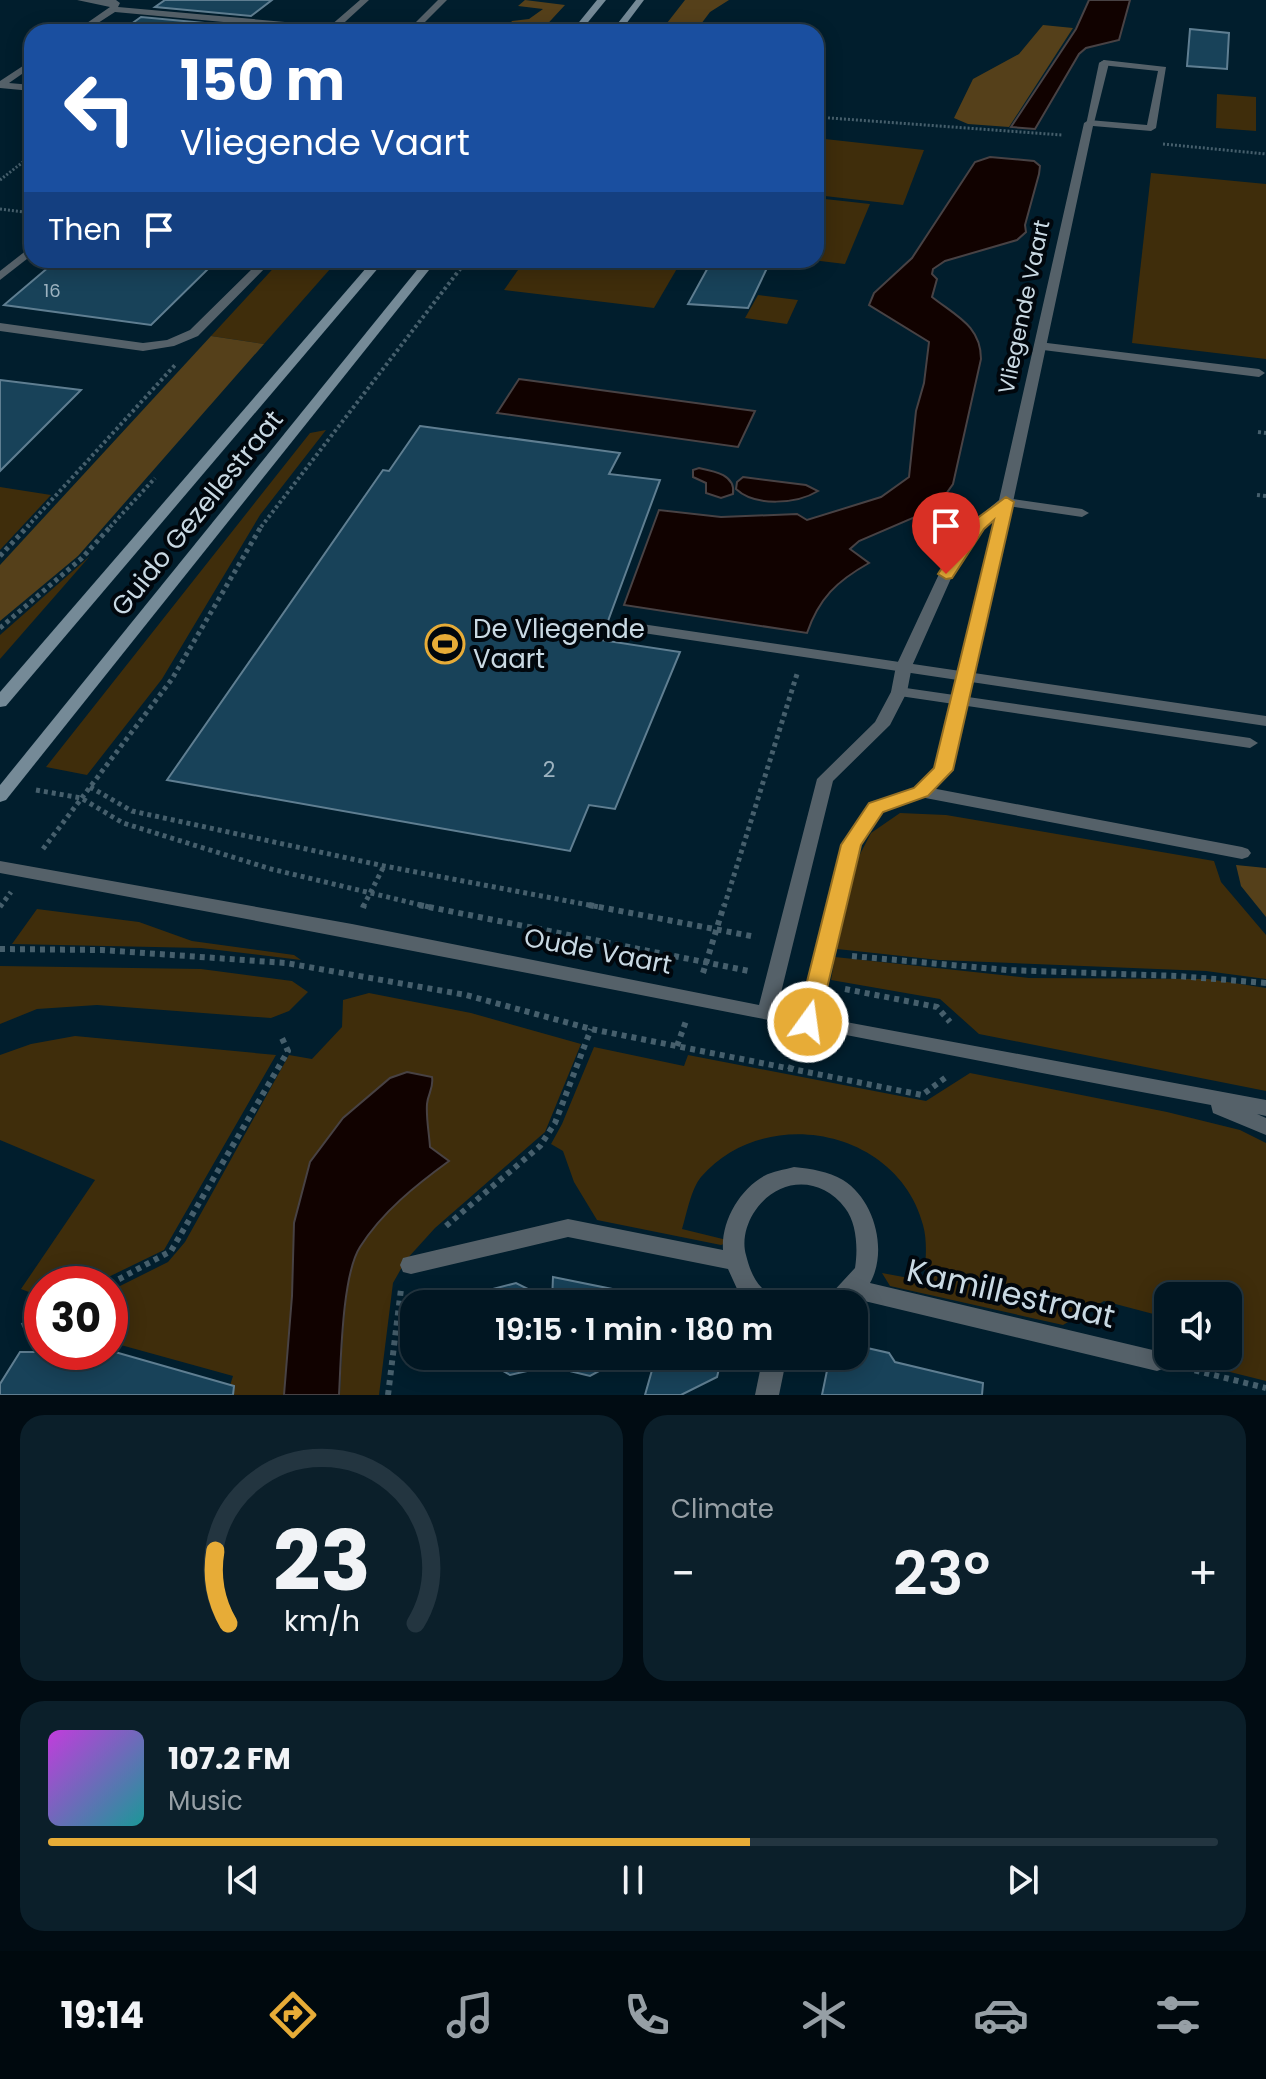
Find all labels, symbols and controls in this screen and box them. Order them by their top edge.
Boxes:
text: 150 m [180,41,345,120]
icon: left [48,56,152,160]
text: Vliegende Vaart [180,117,470,168]
text: Then [48,208,121,251]
icon: arrive [137,208,181,252]
street label: Vliegende Vaart [990,217,1058,397]
house number: 16 [43,278,61,303]
street label: Guido Gezellestraat [103,403,291,623]
pin [912,492,980,574]
icon: arrive [924,504,968,548]
place label: De Vliegende Vaart [473,611,645,677]
sports icon: De Vliegende Vaart [424,623,466,665]
house number: 2 [543,754,555,785]
street label: Oude Vaart [521,919,675,983]
position arrow [766,980,850,1064]
street label: Kamillestraat [902,1247,1120,1339]
speed limit sign: 30 [24,1266,128,1370]
map controls [1154,1282,1242,1370]
button: sound [1154,1282,1242,1370]
text: 19:15 · 1 min · 180 m [495,1308,773,1351]
text: Climate [671,1491,774,1527]
text: 23 [273,1503,370,1619]
text: 23° [893,1532,990,1616]
text: − [671,1543,695,1604]
text: + [1188,1543,1218,1604]
text: km/h [283,1601,360,1641]
text: 107.2 FM [168,1737,291,1780]
text: Music [168,1783,243,1819]
icon: previous [221,1858,265,1902]
icon: pause [611,1858,655,1902]
icon: next [1001,1858,1045,1902]
icon: directions [265,1987,321,2043]
icon: music [442,1987,498,2043]
icon: phone [619,1987,675,2043]
icon: climate [796,1987,852,2043]
icon: car [973,1987,1029,2043]
icon: filters [1150,1987,1206,2043]
text: 19:14 [60,1990,144,2041]

